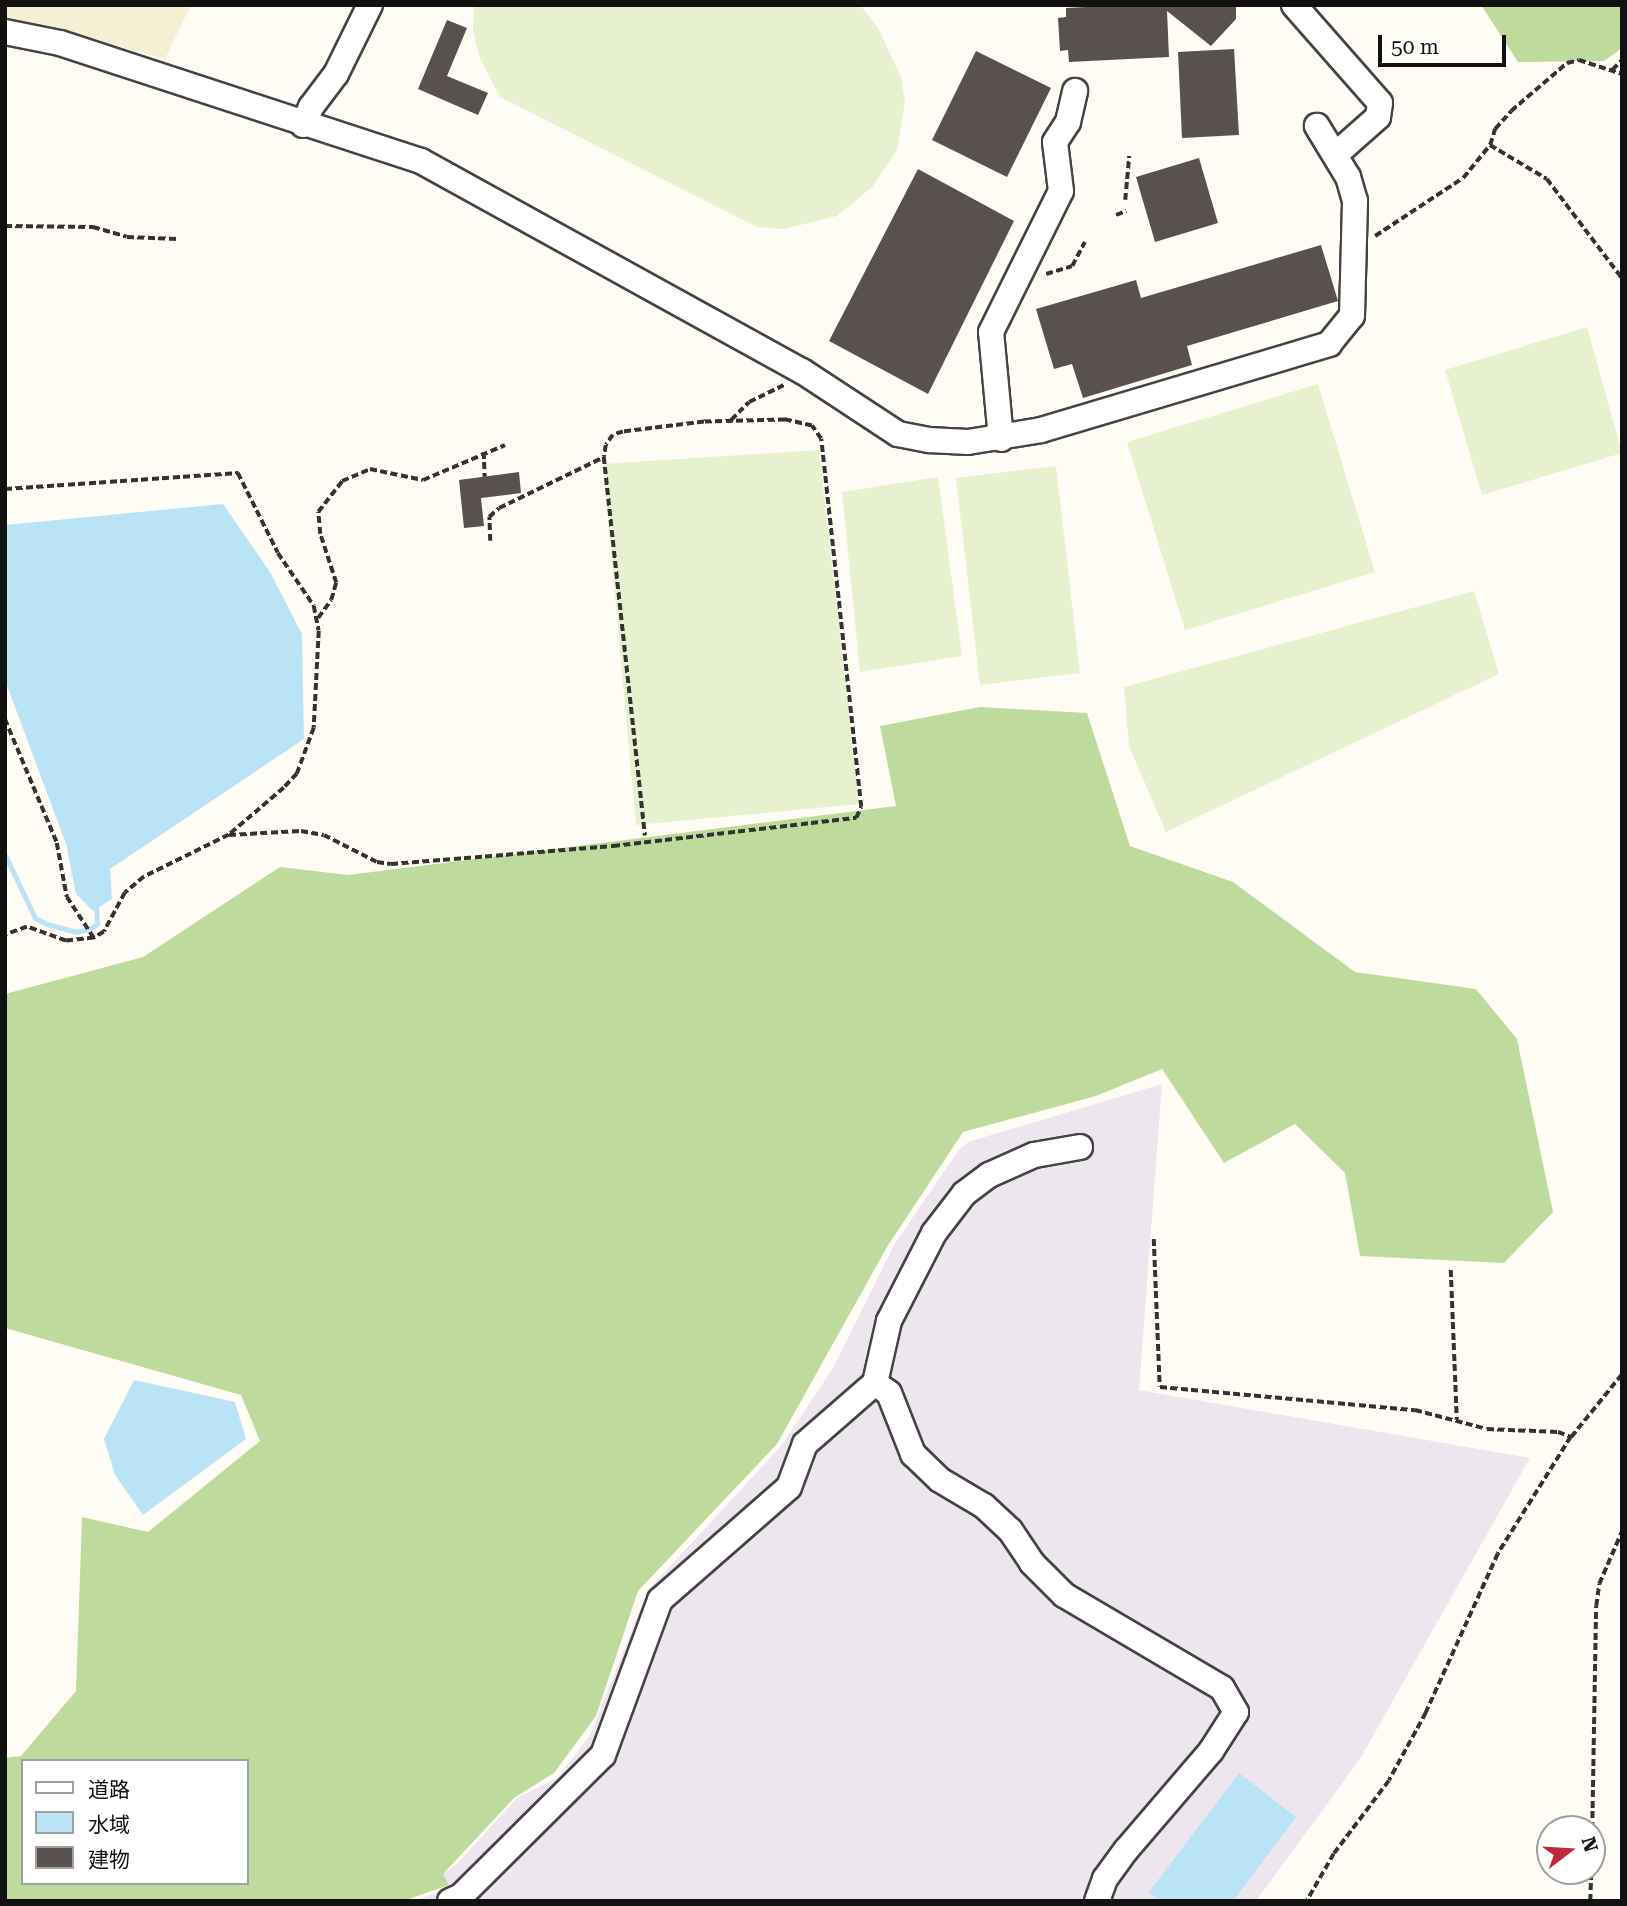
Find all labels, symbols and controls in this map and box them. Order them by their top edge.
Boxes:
scale bar [1382,21,1510,65]
text: 50 m [1391,35,1439,59]
legend [21,1759,248,1885]
text: 道路 [88,1778,130,1802]
text: 水域 [88,1813,130,1837]
north arrow [1536,1815,1606,1885]
text: N [1577,1834,1603,1855]
text: 建物 [88,1848,130,1872]

